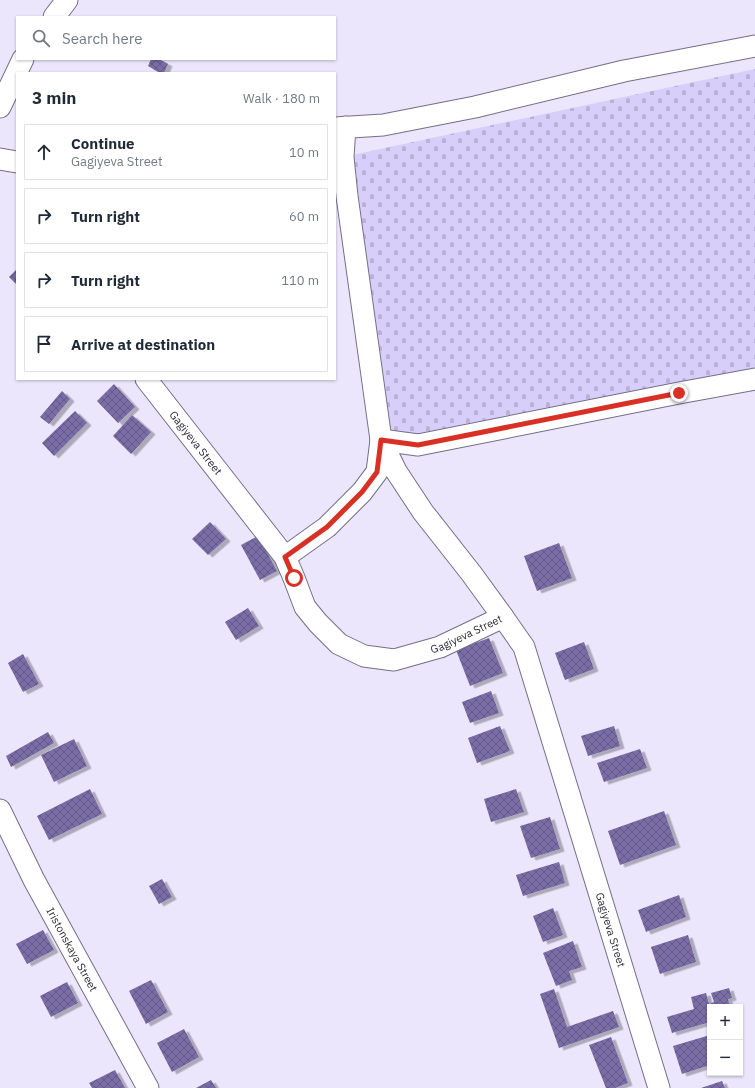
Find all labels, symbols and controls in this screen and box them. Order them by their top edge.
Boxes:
search box [16,16,336,60]
icon: search [30,27,52,49]
text: Search here [62,29,142,48]
text: 3 min [32,87,76,109]
text: Walk · 180 m [243,90,320,107]
text: Continue [71,134,135,153]
icon: ahead [33,141,55,163]
text: 10 m [289,144,319,161]
text: Gagiyeva Street [71,153,163,170]
icon: right [33,205,55,227]
text: Turn right [71,207,140,226]
text: 60 m [289,208,319,225]
icon: right [33,269,55,291]
text: Turn right [71,271,140,290]
text: 110 m [281,272,319,289]
icon: arrive [33,333,55,355]
text: Arrive at destination [71,335,215,354]
route end [670,384,688,402]
street label: Gagiyeva Street [166,408,225,478]
route start [285,569,303,587]
street label: Gagiyeva Street [429,611,504,656]
street label: Gagiyeva Street [593,891,629,969]
street label: Iristonskaya Street [43,905,101,994]
map controls [707,1004,743,1076]
button: + [707,1004,743,1040]
button: − [707,1040,743,1076]

